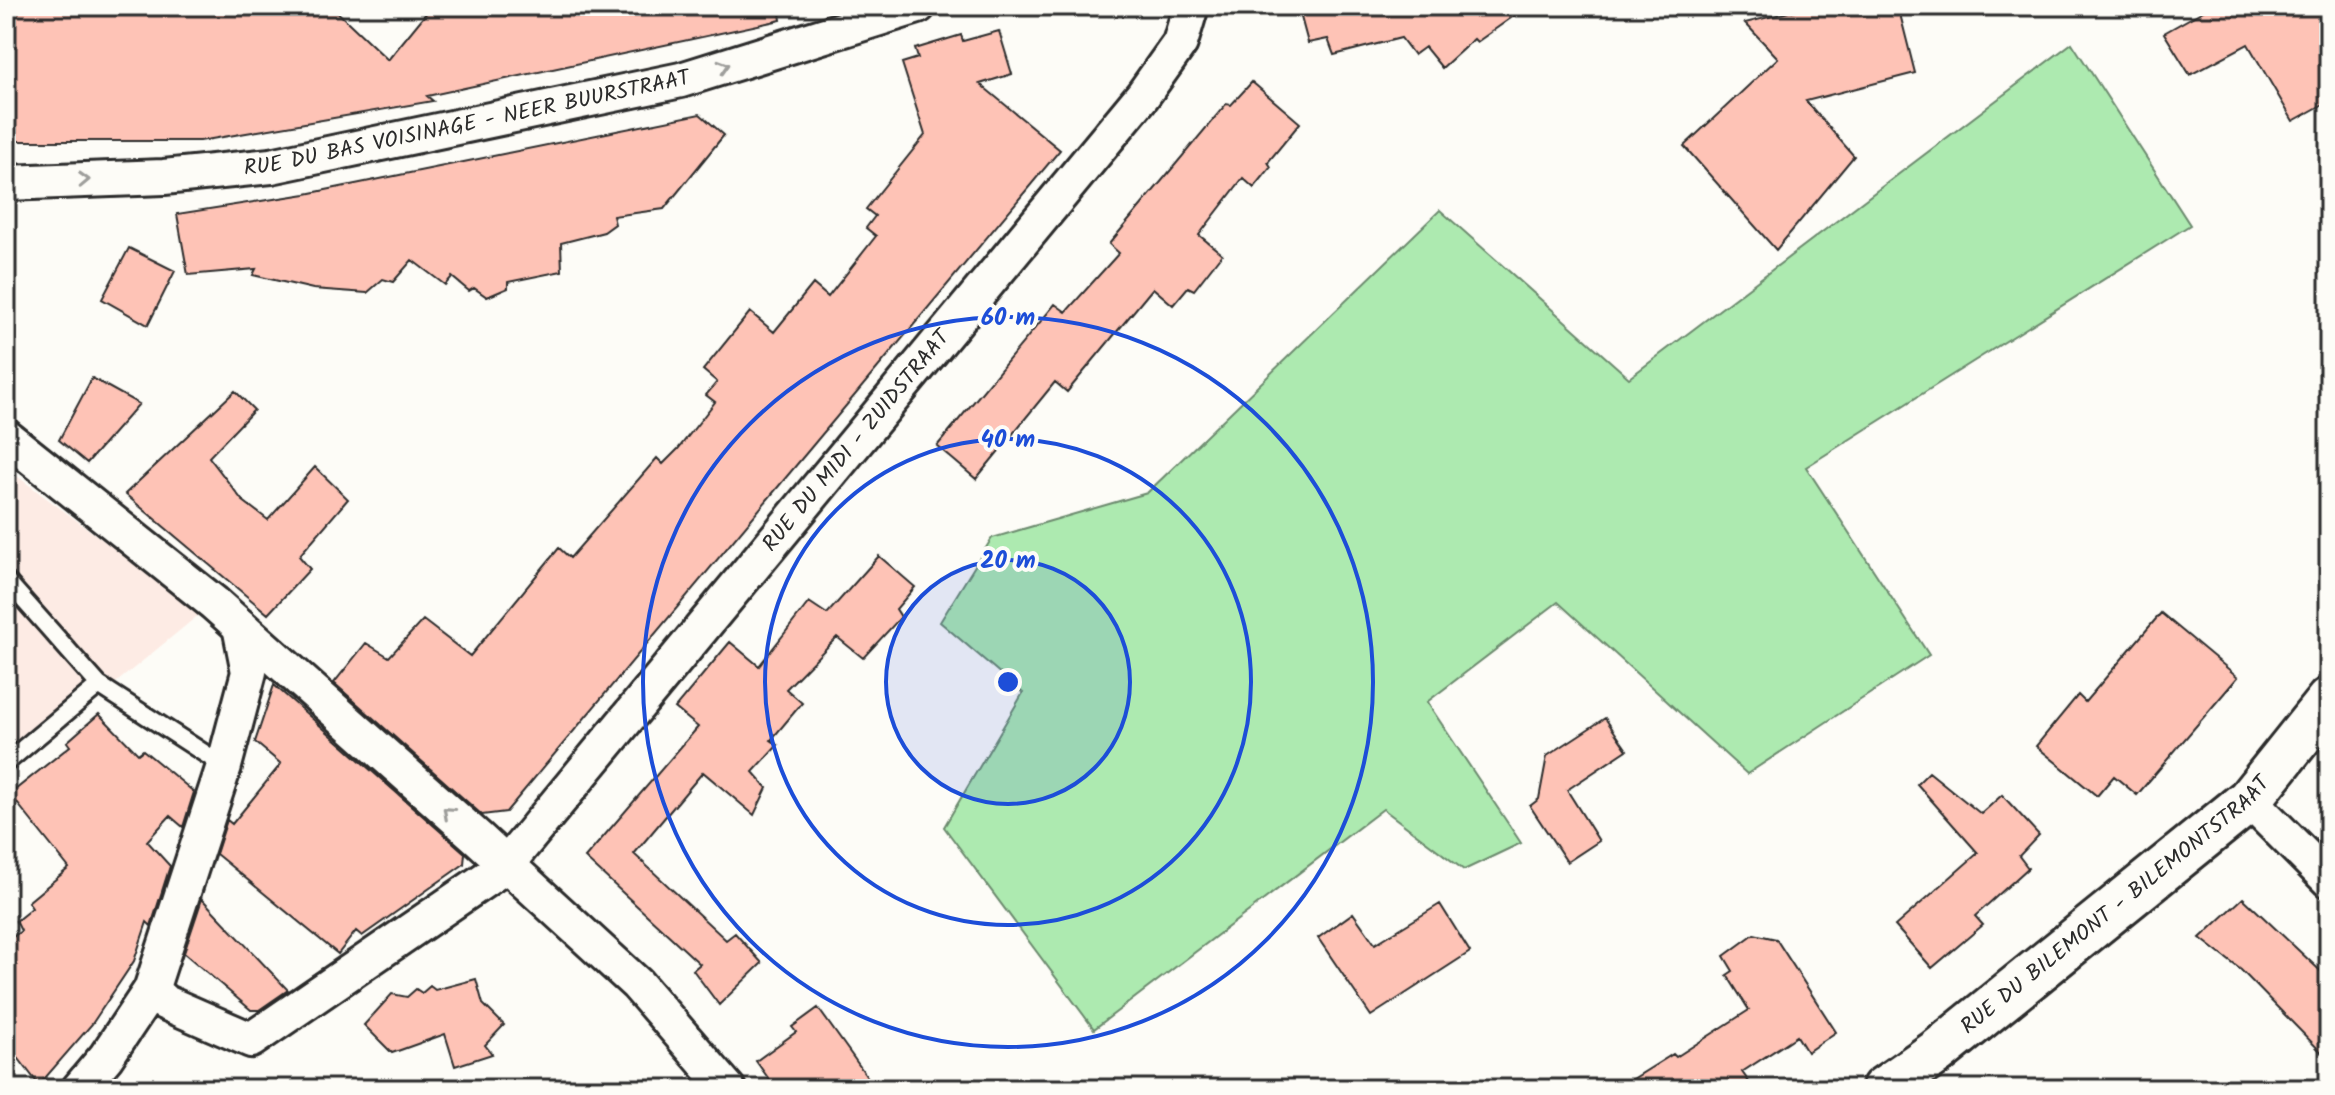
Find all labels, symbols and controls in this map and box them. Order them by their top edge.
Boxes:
street label: RUE DU BAS VOISINAGE - NEER BUURSTRAAT [242,60,697,186]
one-way arrow [717,60,731,76]
one-way arrow [78,171,91,188]
text: 60 m [981,299,1035,338]
street label: RUE DU MIDI - ZUIDSTRAAT [754,321,961,560]
text: 40 m [981,421,1035,460]
text: 20 m [980,542,1036,581]
centre of rings [994,668,1022,696]
street label: RUE DU BILEMONT - BILEMONTSTRAAT [1953,766,2281,1044]
one-way arrow [443,807,458,821]

